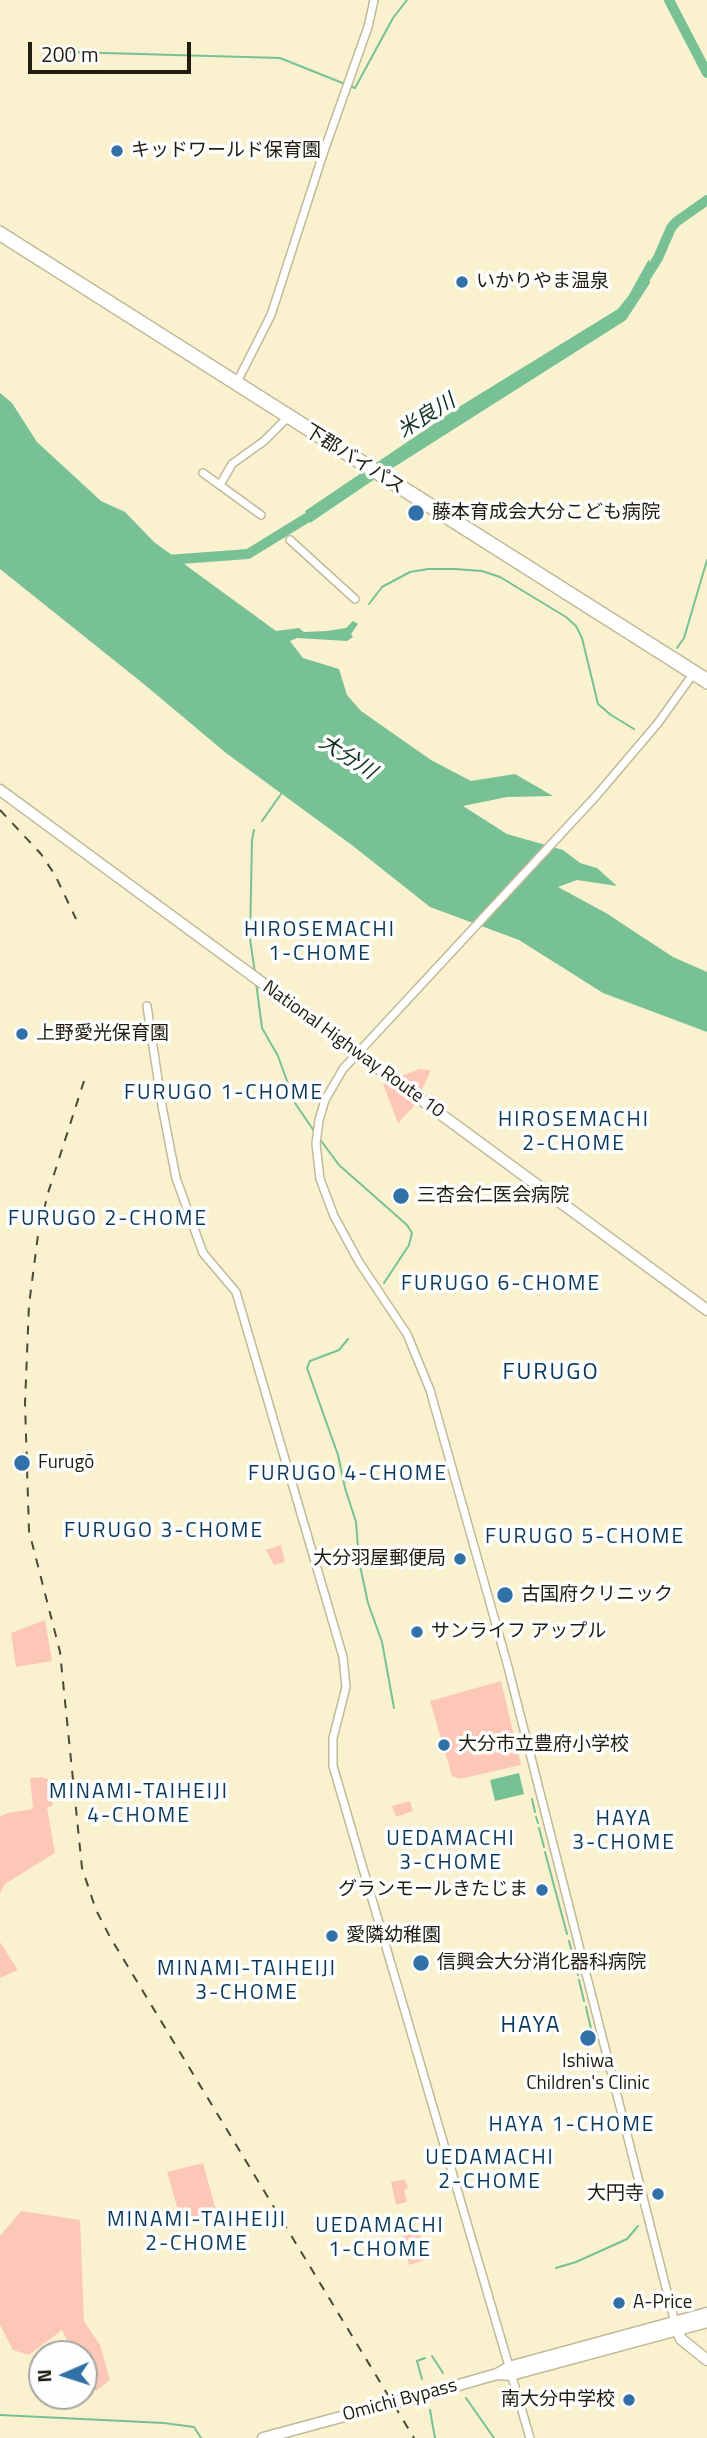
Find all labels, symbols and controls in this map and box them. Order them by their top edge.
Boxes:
scale bar [32,28,194,72]
text: 200 m [41,38,98,70]
place label: キッドワールド保育園 [131,140,321,162]
marker: キッドワールド保育園 [109,143,125,159]
place label: いかりやま温泉 [476,271,609,293]
marker: いかりやま温泉 [454,274,470,290]
water label: 米良川 [394,390,460,444]
street label: 下郡バイパス [300,420,408,500]
place label: 藤本育成会大分こども病院 [432,502,660,524]
marker: 藤本育成会大分こども病院 [406,503,426,523]
water label: 大分川 [314,730,380,786]
district label: HIROSEMACHI 1-CHOME [245,918,395,968]
street label: National Highway Route 10 [258,976,448,1124]
place label: 上野愛光保育園 [36,1023,169,1045]
marker: 上野愛光保育園 [14,1026,30,1042]
district label: FURUGO 1-CHOME [126,1081,322,1107]
district label: HIROSEMACHI 2-CHOME [499,1108,649,1158]
place label: 三杏会仁医会病院 [417,1185,569,1207]
marker: 三杏会仁医会病院 [391,1186,411,1206]
district label: FURUGO 2-CHOME [10,1207,206,1233]
district label: FURUGO 6-CHOME [403,1272,599,1298]
district label: FURUGO [503,1359,599,1387]
place label: Furugō [38,1452,94,1474]
marker: Furugō [12,1453,32,1473]
district label: FURUGO 4-CHOME [250,1462,446,1488]
district label: FURUGO 3-CHOME [66,1519,262,1545]
district label: FURUGO 5-CHOME [487,1525,683,1551]
place label: 大分羽屋郵便局 [313,1548,446,1570]
marker: 大分羽屋郵便局 [452,1551,468,1567]
place label: 古国府クリニック [521,1584,673,1606]
marker: 古国府クリニック [495,1585,515,1605]
place label: サンライフ アップル [431,1621,606,1643]
marker: サンライフ アップル [409,1624,425,1640]
place label: 大分市立豊府小学校 [458,1734,629,1756]
marker: 大分市立豊府小学校 [436,1737,452,1753]
district label: MINAMI-TAIHEIJI 4-CHOME [51,1780,227,1830]
district label: HAYA 3-CHOME [573,1807,675,1857]
district label: UEDAMACHI 3-CHOME [387,1827,515,1877]
place label: グランモールきたじま [338,1879,528,1901]
marker: グランモールきたじま [534,1882,550,1898]
place label: 愛隣幼稚園 [346,1925,441,1947]
marker: 愛隣幼稚園 [324,1928,340,1944]
place label: 信興会大分消化器科病院 [437,1952,646,1974]
marker: 信興会大分消化器科病院 [411,1953,431,1973]
district label: MINAMI-TAIHEIJI 3-CHOME [159,1957,335,2007]
district label: HAYA [501,2012,561,2040]
marker: Ishiwa Children's Clinic [578,2028,598,2048]
place label: Ishiwa Children's Clinic [526,2051,650,2095]
district label: HAYA 1-CHOME [490,2113,654,2139]
district label: UEDAMACHI 2-CHOME [426,2146,554,2196]
place label: 大円寺 [587,2183,644,2205]
marker: 大円寺 [650,2186,666,2202]
district label: MINAMI-TAIHEIJI 2-CHOME [109,2208,285,2258]
district label: UEDAMACHI 1-CHOME [316,2214,444,2264]
place label: A-Price [633,2292,692,2314]
marker: A-Price [611,2295,627,2311]
north arrow [28,2340,98,2410]
text: N [29,2369,58,2383]
street label: Omichi Bypass [340,2375,460,2427]
place label: 南大分中学校 [501,2389,615,2411]
marker: 南大分中学校 [621,2392,637,2408]

